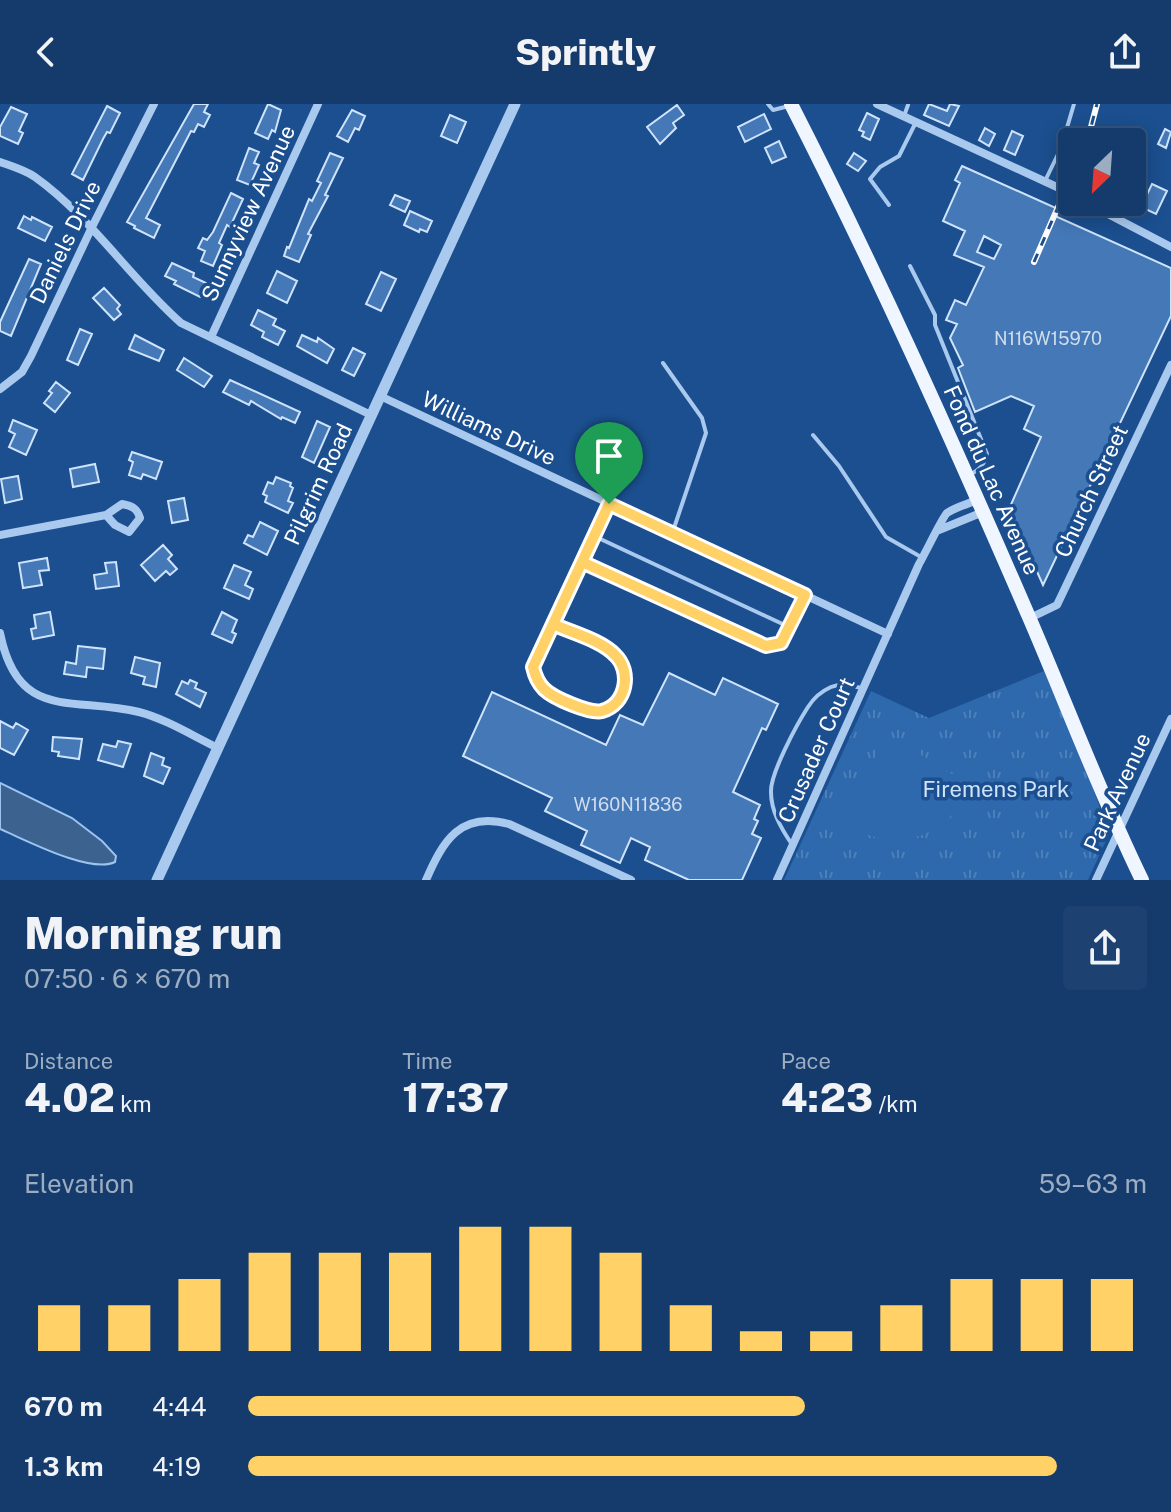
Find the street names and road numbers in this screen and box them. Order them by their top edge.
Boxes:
street label: Sunnyview Avenue [196,121,300,305]
street label: Daniels Drive [24,176,106,308]
street label: Fond du Lac Avenue [939,381,1045,579]
street label: Williams Drive [418,386,560,470]
street label: Pilgrim Road [279,419,357,549]
street label: Church Street [1049,421,1133,561]
street label: Crusader Court [772,673,860,827]
street label: Park Avenue [1078,729,1156,855]

